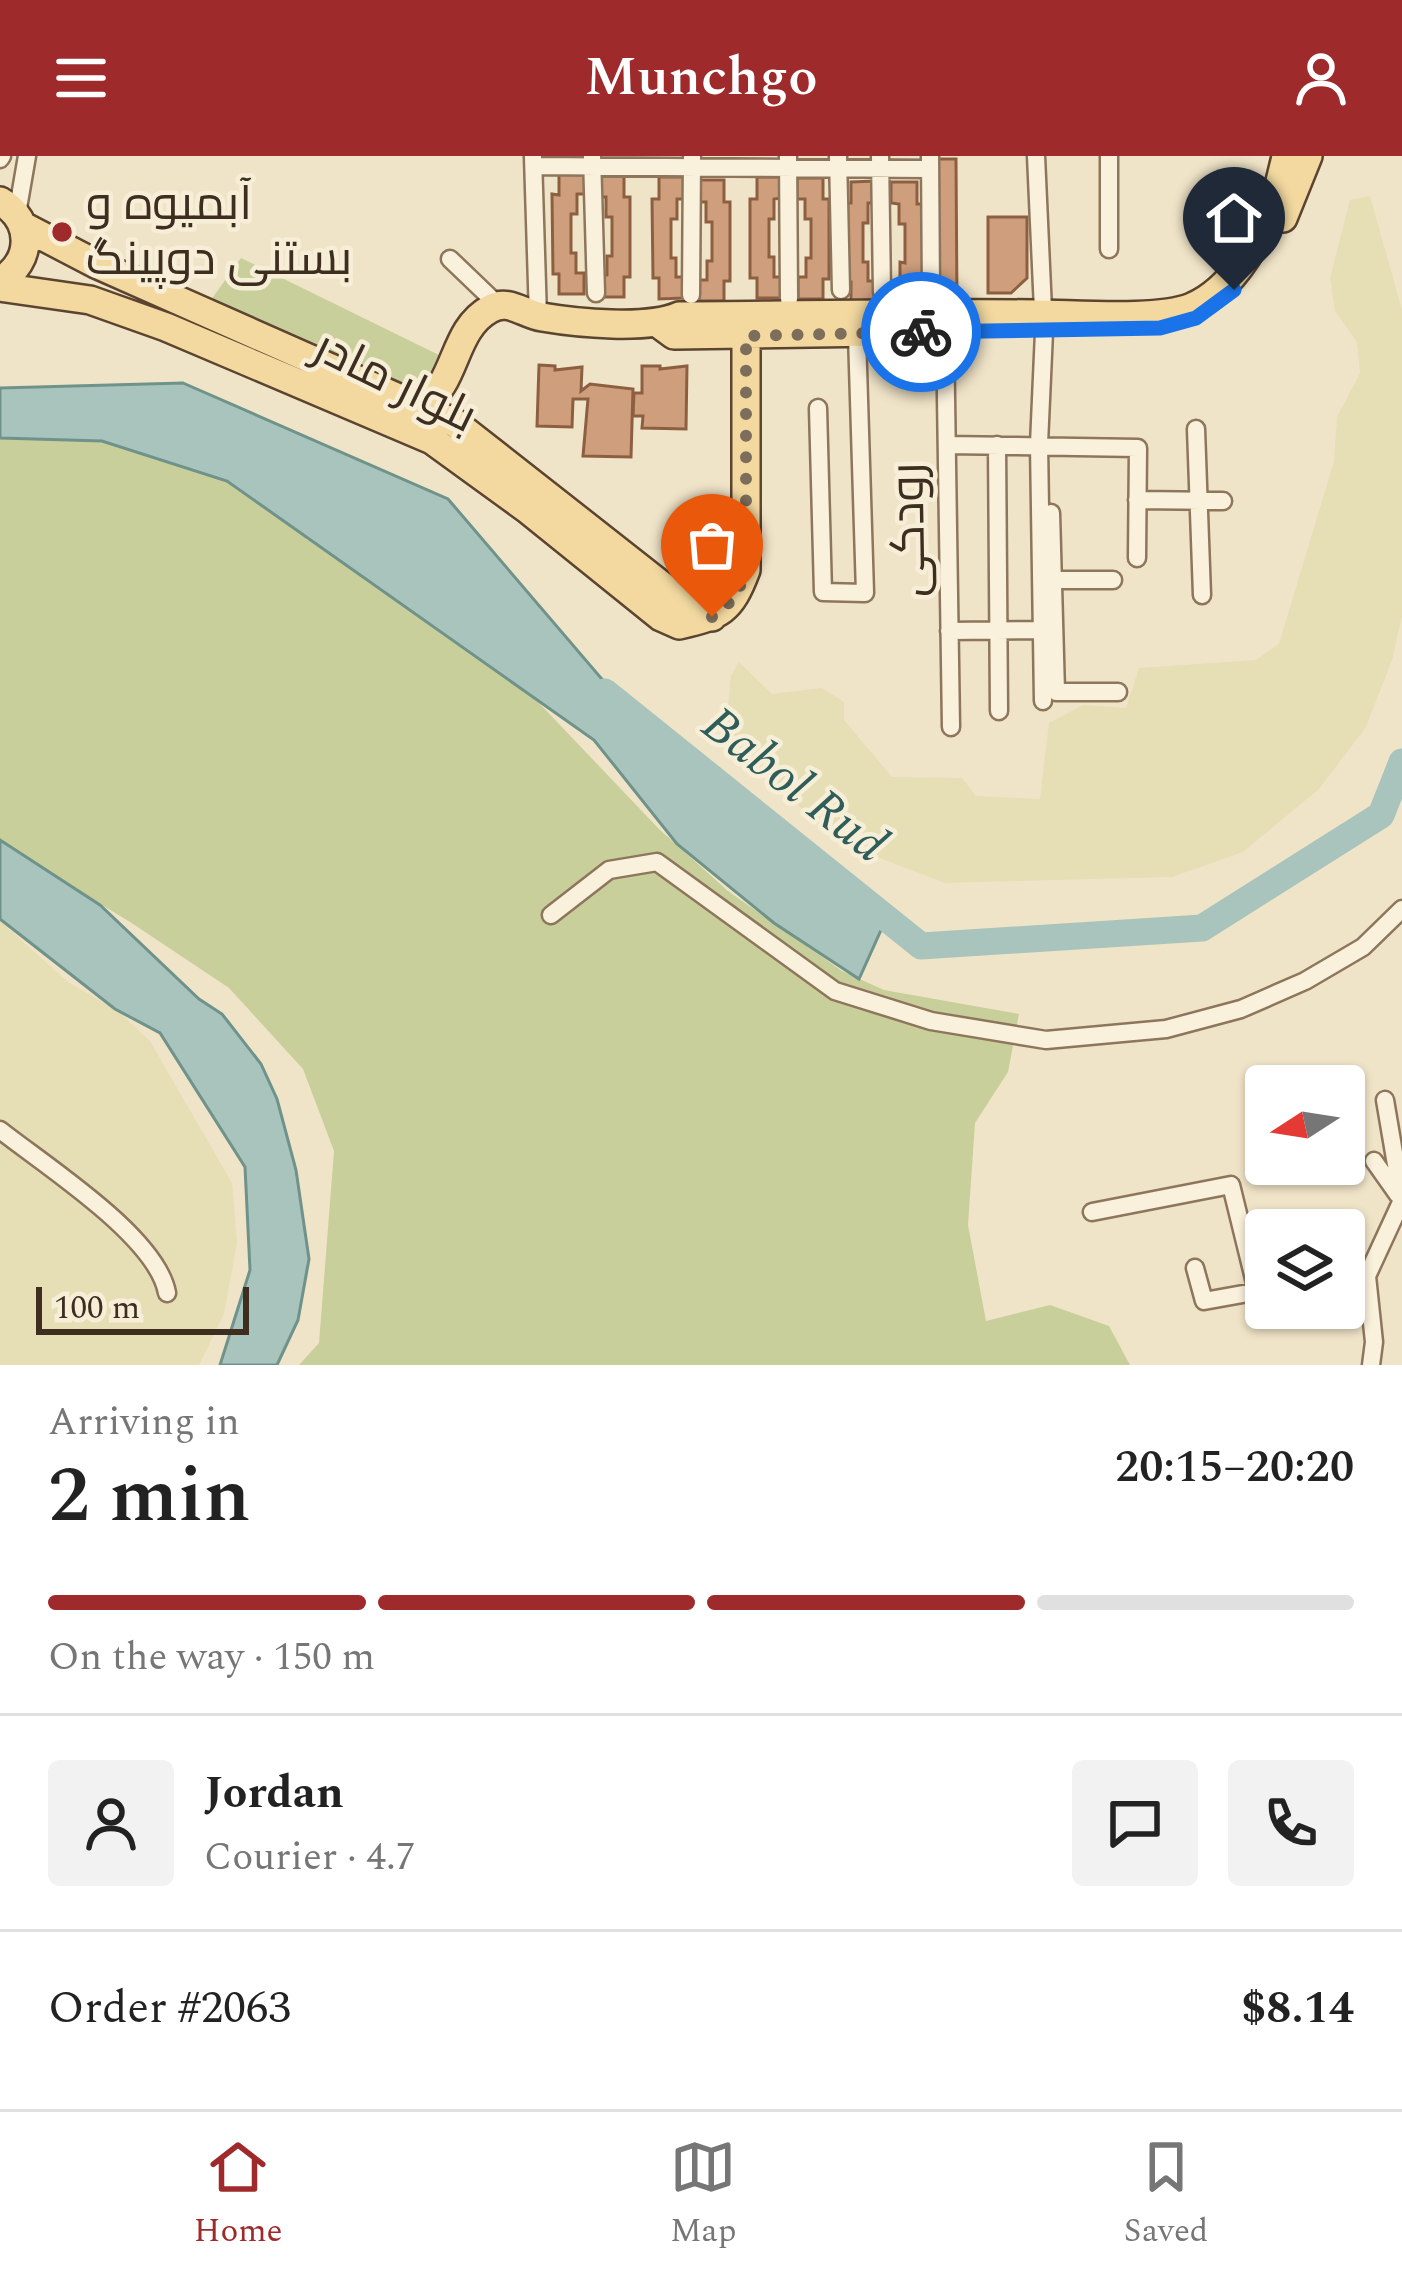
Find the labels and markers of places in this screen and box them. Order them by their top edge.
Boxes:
pin [1183,167,1285,290]
place label: آبمیوه و بستنی دوپینگ [86,168,352,296]
marker: آبمیوه و بستنی دوپینگ [49,219,75,245]
pin [661,494,763,617]

